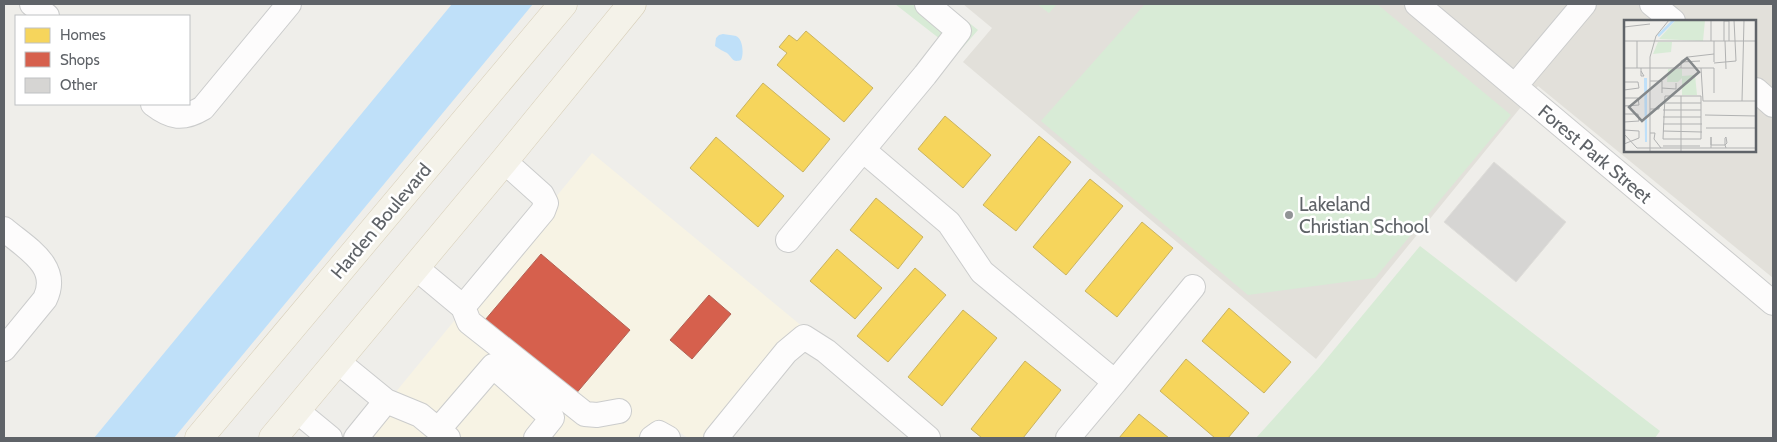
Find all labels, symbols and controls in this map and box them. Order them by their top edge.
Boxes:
legend [15,15,190,105]
inset map [1624,20,1757,152]
text: Homes [60,26,106,44]
text: Shops [60,51,100,69]
text: Other [60,76,97,94]
street label: Forest Park Street [1534,100,1657,208]
street label: Harden Boulevard [326,159,436,283]
place label: Lakeland Christian School [1299,193,1429,238]
marker: Lakeland Christian School [1283,209,1295,221]

